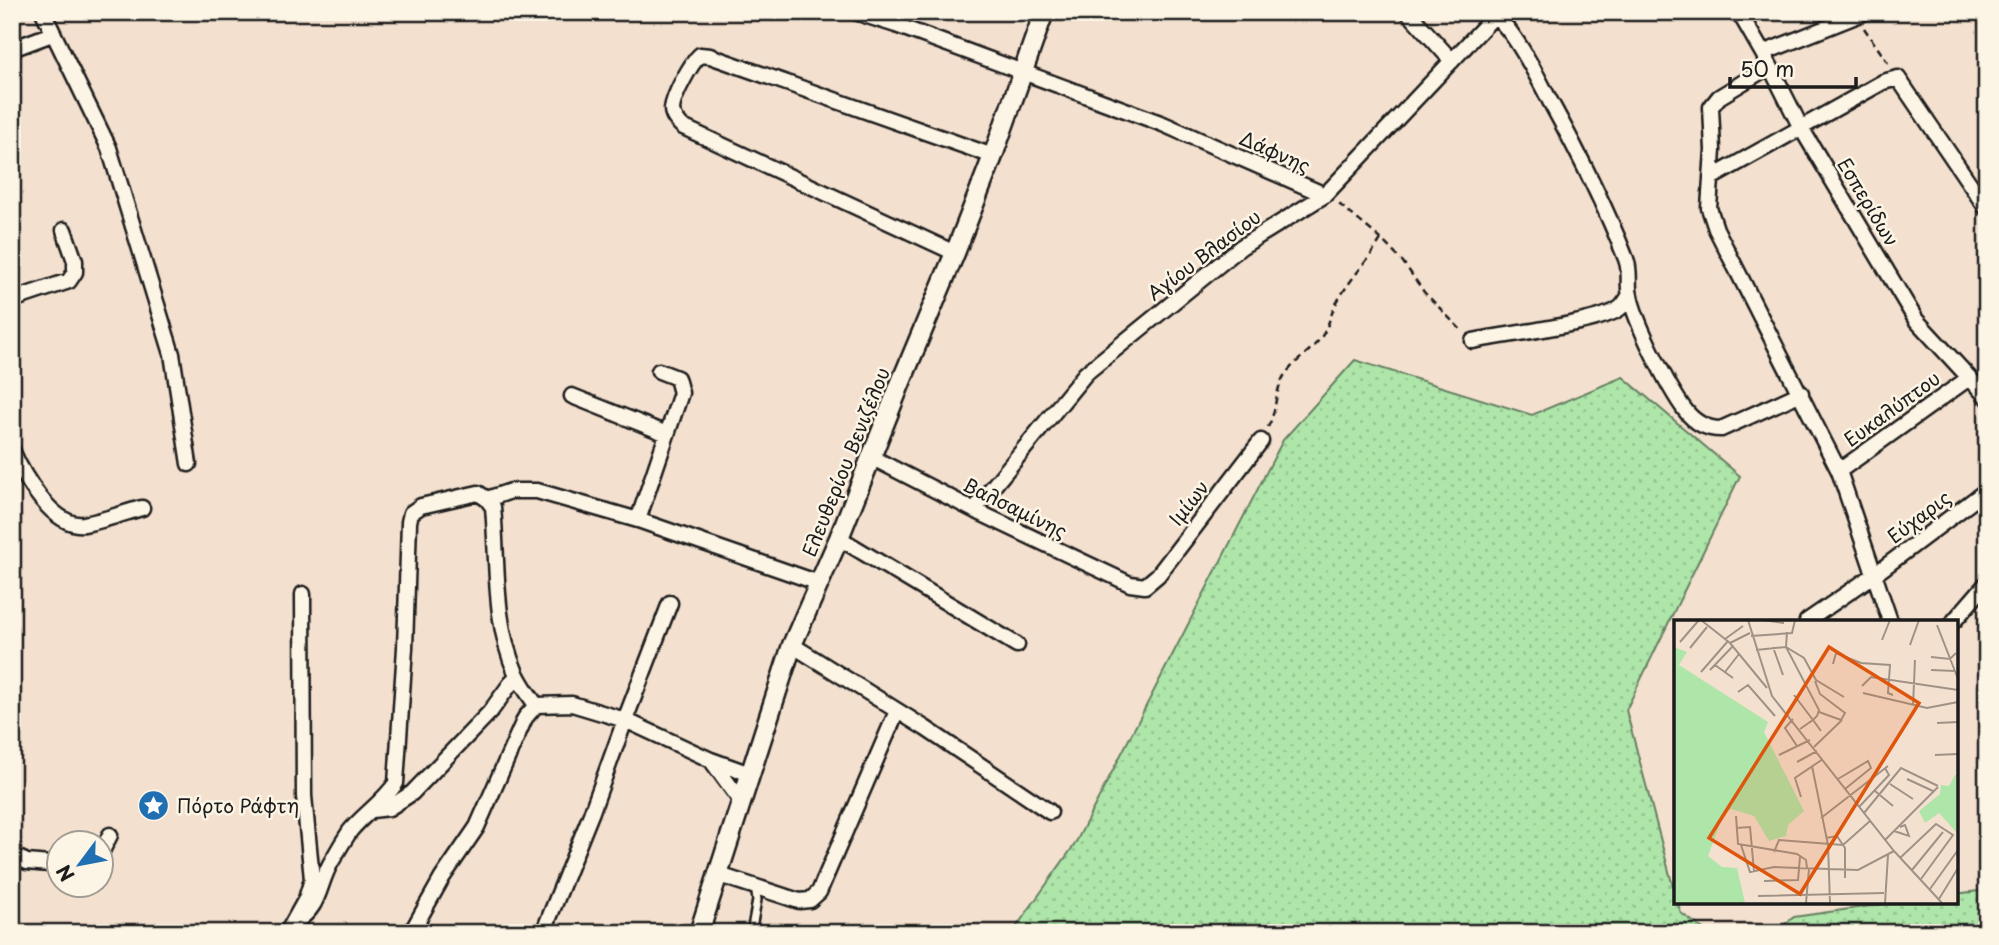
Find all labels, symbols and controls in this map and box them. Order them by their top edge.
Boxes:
scale bar [1730,46,1856,90]
text: 50 m [1740,52,1794,84]
street label: Δάφνης [1236,123,1315,179]
street label: Εσπερίδων [1831,152,1906,251]
street label: Αγίου Βλασίου [1141,202,1266,306]
street label: Ελευθερίου Βενιζέλου [794,363,896,561]
street label: Ευκαλύπτου [1837,364,1945,453]
street label: Βαλσαμίνης [959,470,1072,544]
street label: Ιμίων [1162,474,1215,531]
street label: Εύχαρις [1881,483,1956,549]
inset map [1674,620,1957,903]
place icon: Πόρτο Ράφτη [137,789,171,823]
place label: Πόρτο Ράφτη [177,791,299,819]
north arrow [46,830,116,900]
text: N [49,860,81,887]

